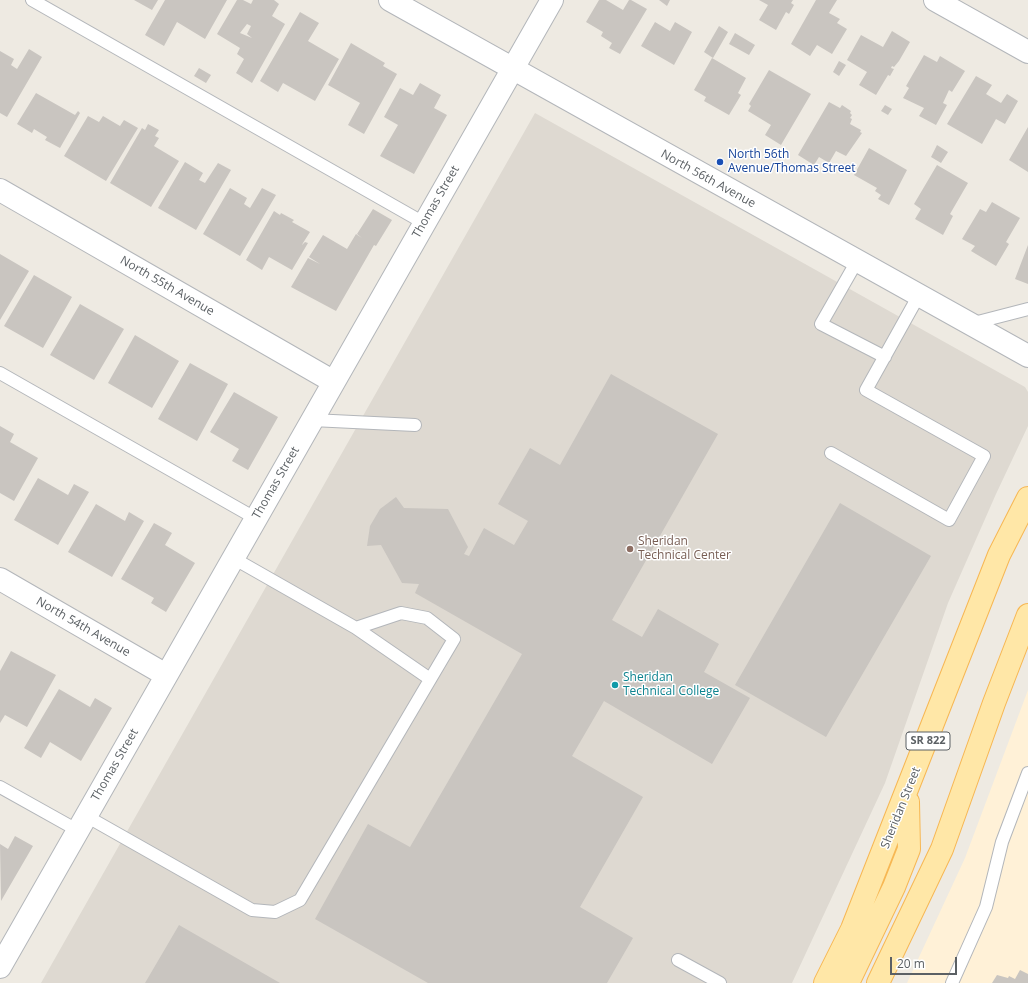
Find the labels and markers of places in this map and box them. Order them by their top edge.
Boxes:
place label: North 56th Avenue/Thomas Street [728,148,855,176]
marker: North 56th Avenue/Thomas Street [715,157,725,167]
place label: Sheridan Technical Center [638,535,731,563]
marker: Sheridan Technical Center [625,544,635,554]
place label: Sheridan Technical College [623,671,719,699]
marker: Sheridan Technical College [610,680,620,690]

